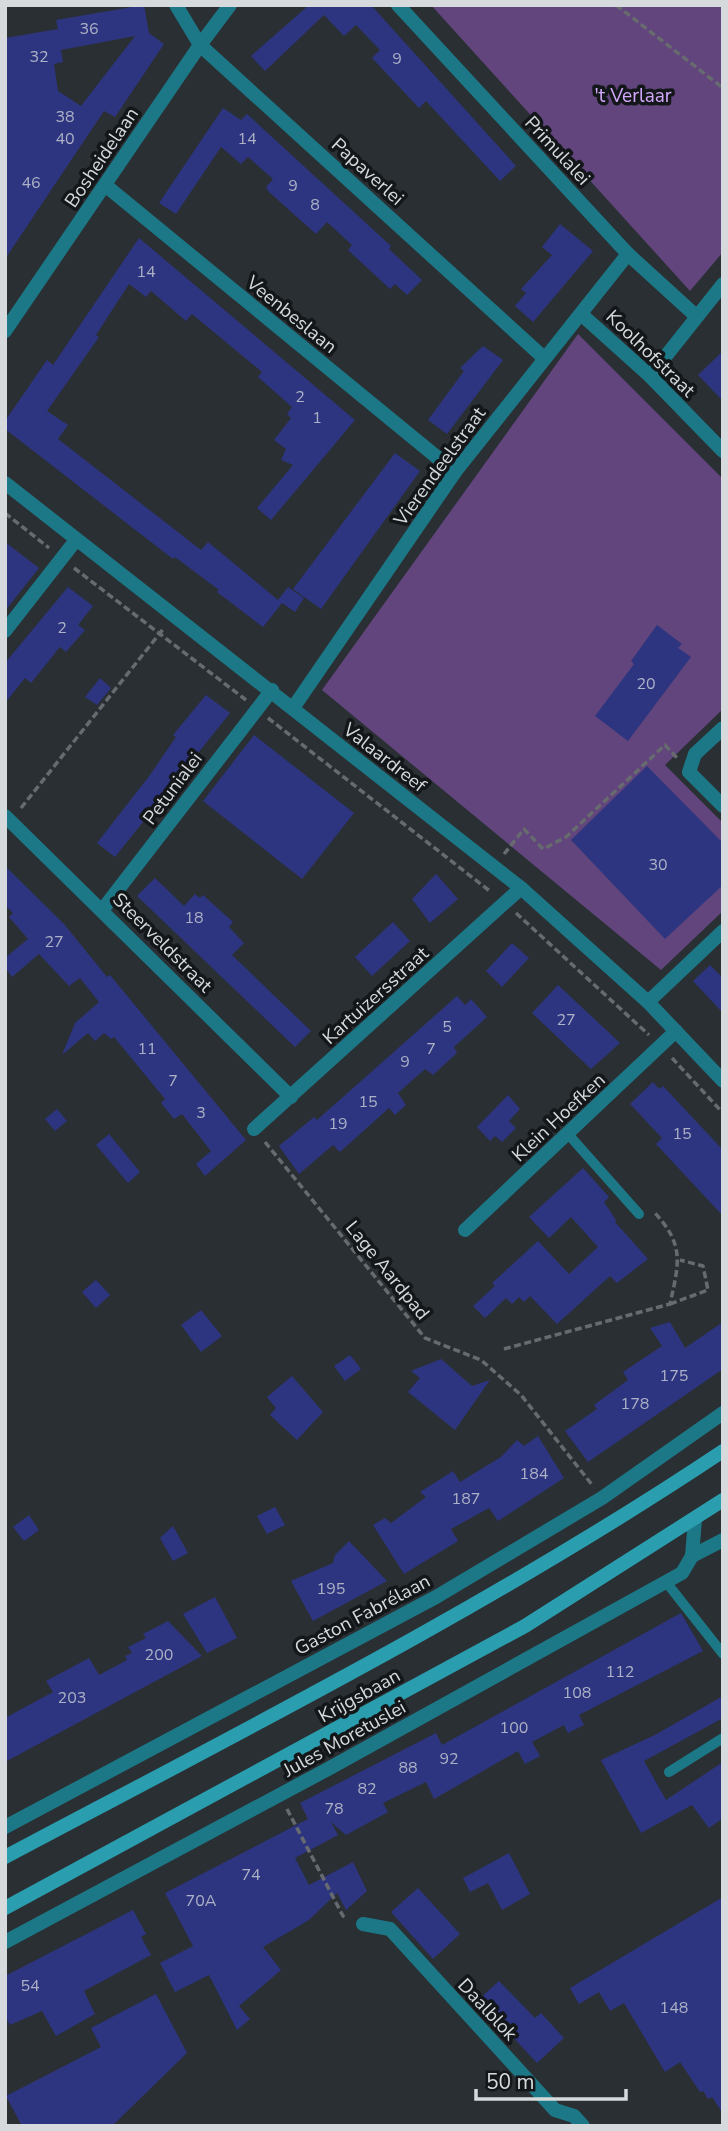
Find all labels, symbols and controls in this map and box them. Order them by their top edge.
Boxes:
house number: 36 [79,18,99,40]
house number: 32 [29,46,49,68]
house number: 9 [392,48,402,70]
park label: 't Verlaar [594,83,672,109]
street label: Bosheidelaan [59,102,145,213]
house number: 38 [55,106,75,128]
street label: Primulalei [519,110,596,191]
house number: 40 [55,128,75,150]
house number: 14 [237,128,257,150]
street label: Papaverlei [325,132,409,211]
house number: 46 [21,172,41,194]
house number: 9 [288,175,298,197]
house number: 8 [310,194,320,216]
house number: 14 [136,261,156,283]
street label: Veenbeslaan [240,269,342,359]
street label: Koolhofstraat [600,304,701,403]
house number: 2 [295,386,305,408]
street label: Vierendeelstraat [387,402,492,532]
house number: 1 [312,407,322,429]
house number: 2 [57,617,67,639]
house number: 20 [636,673,656,695]
street label: Valaardreef [337,717,432,799]
street label: Petunialei [137,747,209,830]
house number: 30 [648,854,668,876]
street label: Steerveldstraat [107,887,218,999]
house number: 18 [184,907,204,929]
house number: 27 [44,931,64,953]
street label: Kartuizersstraat [317,941,435,1050]
house number: 27 [556,1009,576,1031]
house number: 5 [442,1016,452,1038]
house number: 11 [137,1038,157,1060]
house number: 7 [426,1038,436,1060]
house number: 9 [400,1051,410,1073]
street label: Klein Hoefken [506,1068,611,1168]
house number: 7 [168,1070,178,1092]
house number: 15 [358,1091,378,1113]
house number: 3 [196,1102,206,1124]
house number: 19 [328,1113,348,1135]
house number: 15 [672,1123,692,1145]
street label: Lage Aardpad [339,1216,435,1326]
house number: 175 [660,1365,688,1387]
house number: 178 [621,1393,649,1415]
house number: 184 [520,1463,549,1485]
house number: 187 [452,1488,480,1510]
street label: Gaston Fabrélaan [290,1568,435,1662]
house number: 195 [317,1578,345,1600]
house number: 200 [145,1644,173,1666]
house number: 112 [606,1661,634,1683]
street label: Krijgsbaan [314,1663,405,1729]
house number: 108 [563,1682,591,1704]
house number: 203 [58,1687,86,1709]
street label: Jules Moretuslei [278,1694,411,1784]
house number: 100 [500,1717,528,1739]
house number: 92 [439,1748,459,1770]
house number: 88 [398,1757,418,1779]
house number: 82 [357,1778,377,1800]
house number: 78 [324,1798,344,1820]
house number: 74 [241,1864,261,1886]
house number: 70A [186,1890,217,1912]
street label: Daalblok [452,1973,523,2047]
house number: 54 [20,1975,40,1997]
house number: 148 [660,1997,688,2019]
scale bar [476,2058,626,2102]
text: 50 m [486,2068,535,2096]

